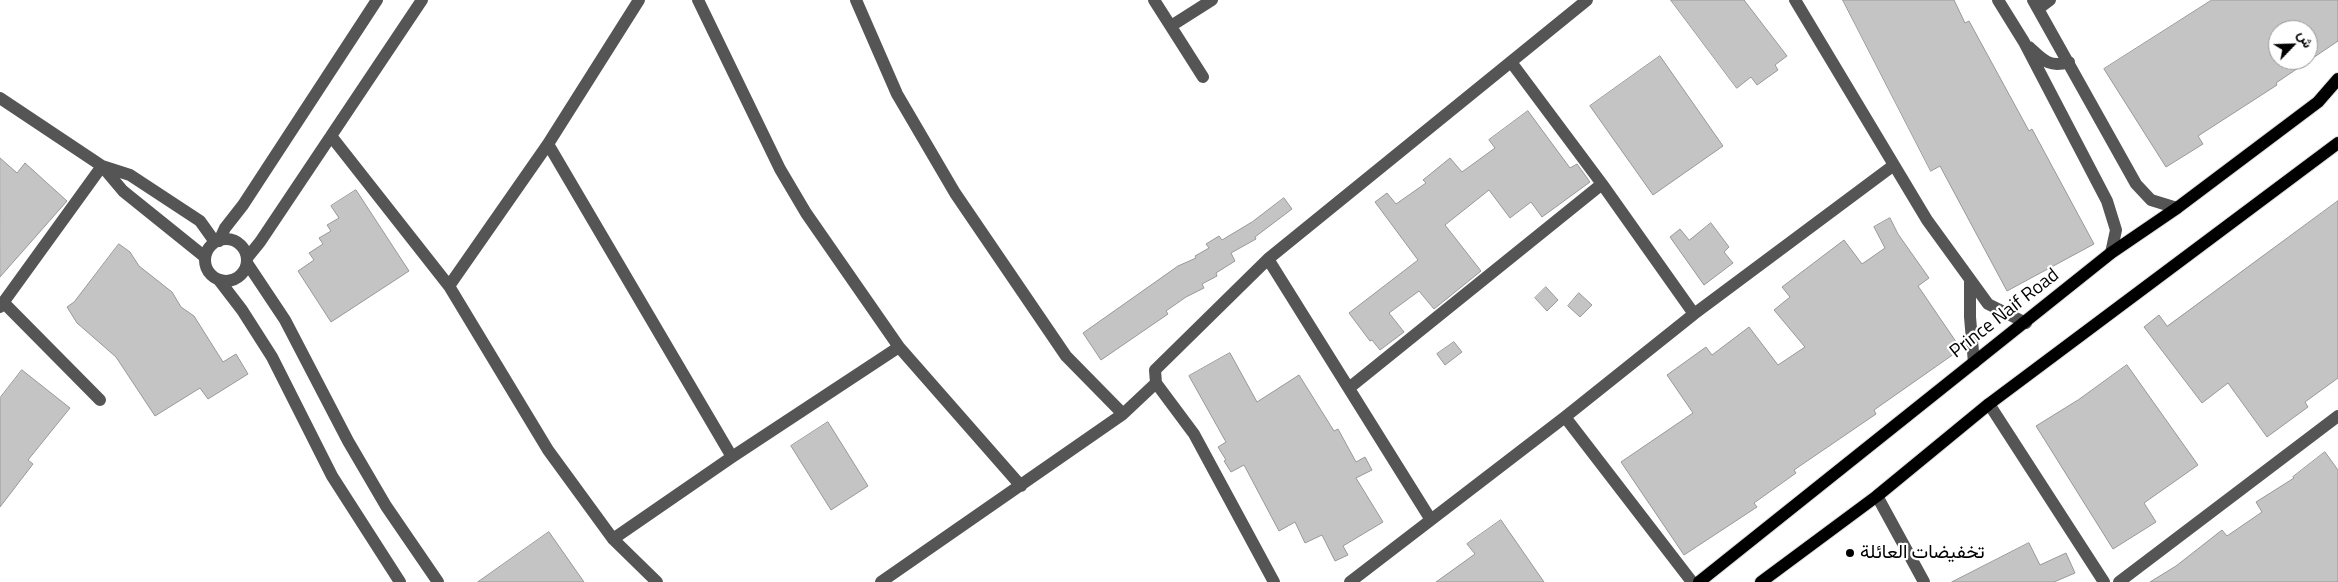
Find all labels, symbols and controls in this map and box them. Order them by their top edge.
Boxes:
north arrow [2268,20,2318,70]
text: ش [2293,27,2319,51]
street label: Prince Naif Road [1946,264,2064,364]
place label: تخفيضات العائلة [1860,542,1985,564]
marker: تخفيضات العائلة [1844,547,1856,559]

